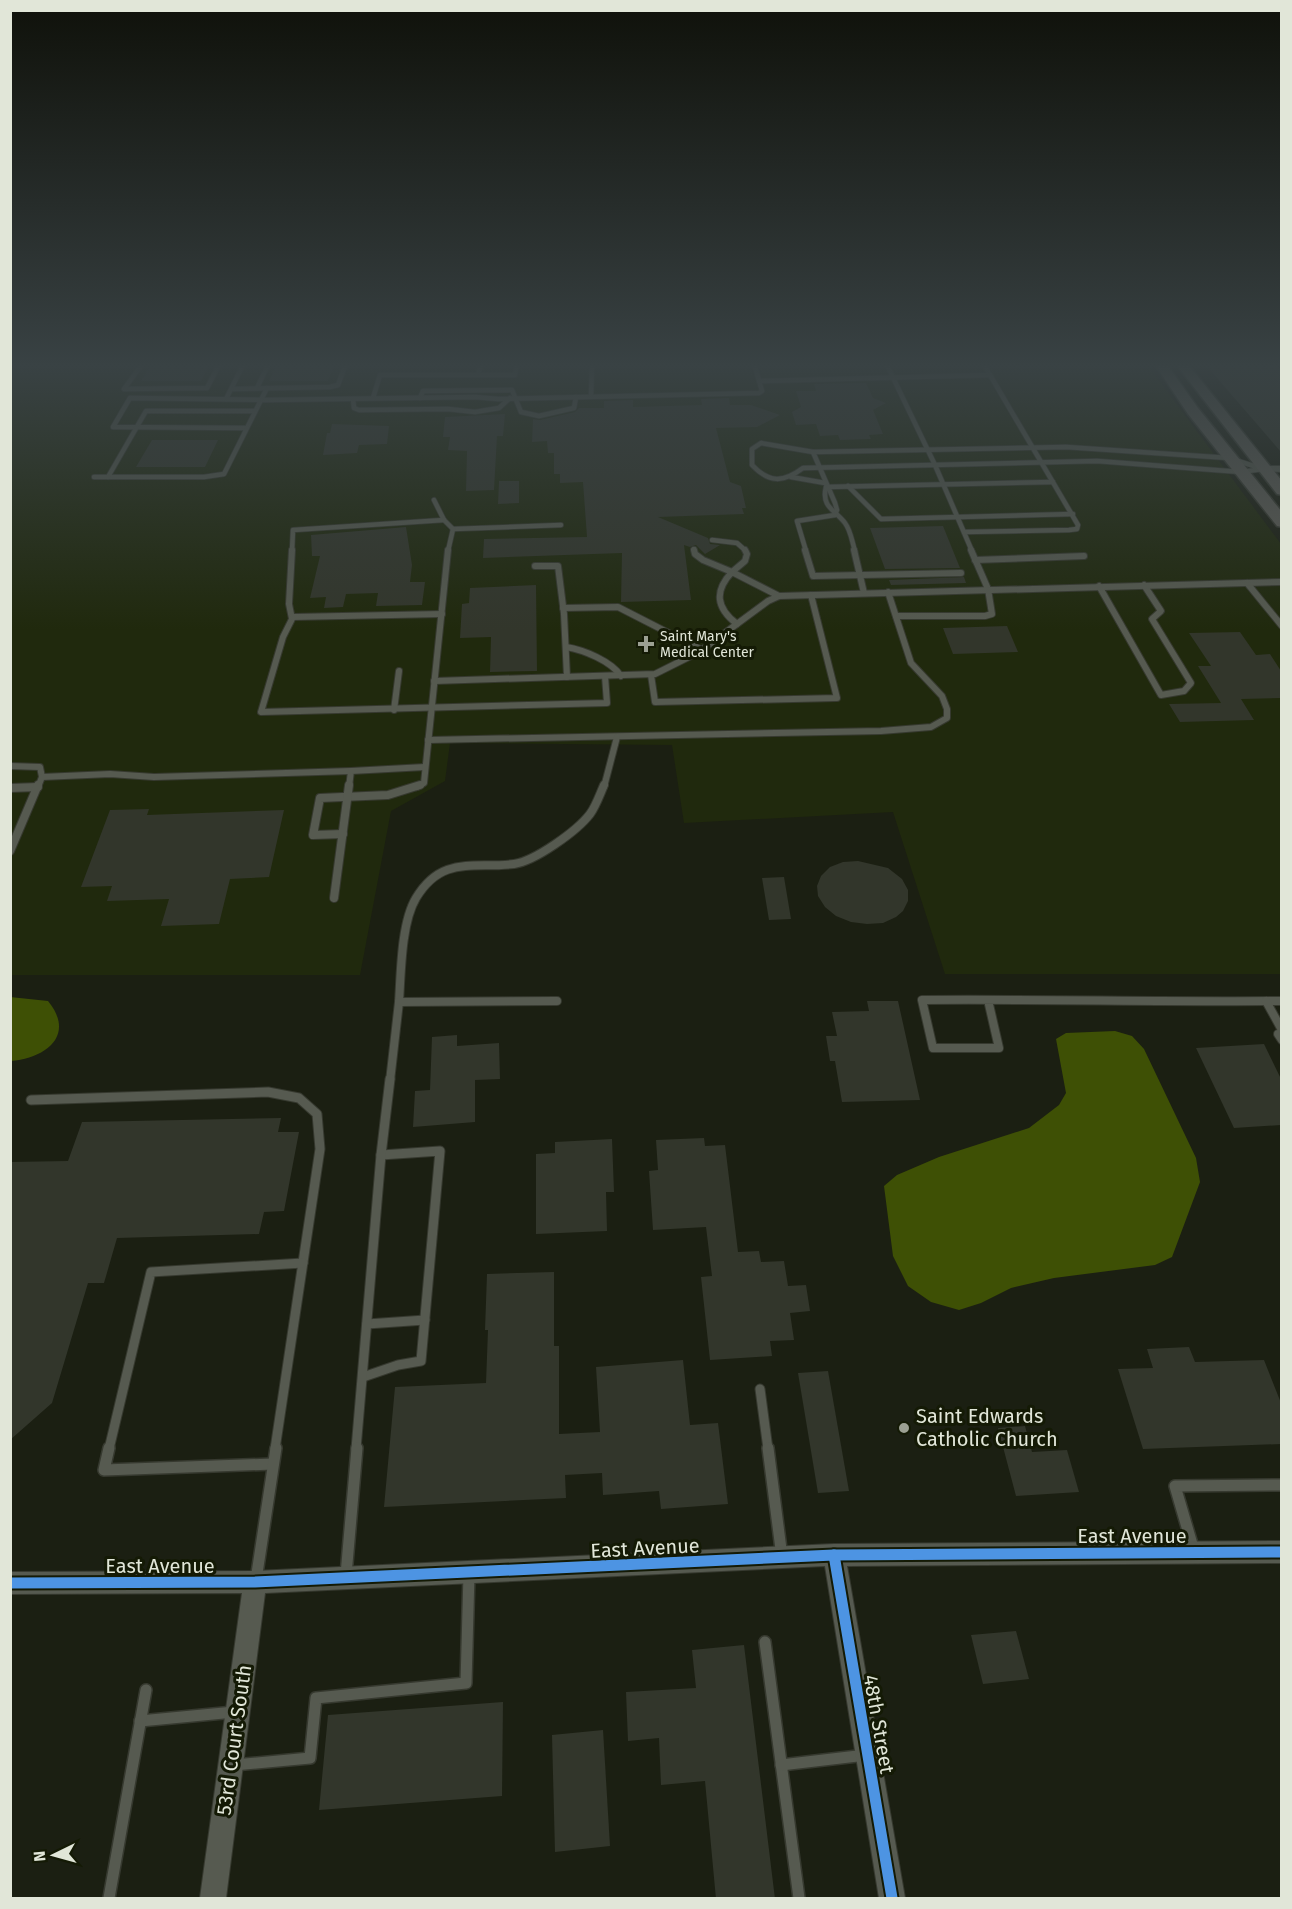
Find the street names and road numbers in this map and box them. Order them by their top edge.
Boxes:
street label: East Avenue [1077,1524,1187,1548]
street label: East Avenue [590,1533,700,1563]
street label: East Avenue [105,1554,215,1578]
street label: 53rd Court South [212,1663,256,1817]
street label: 48th Street [858,1673,900,1776]

